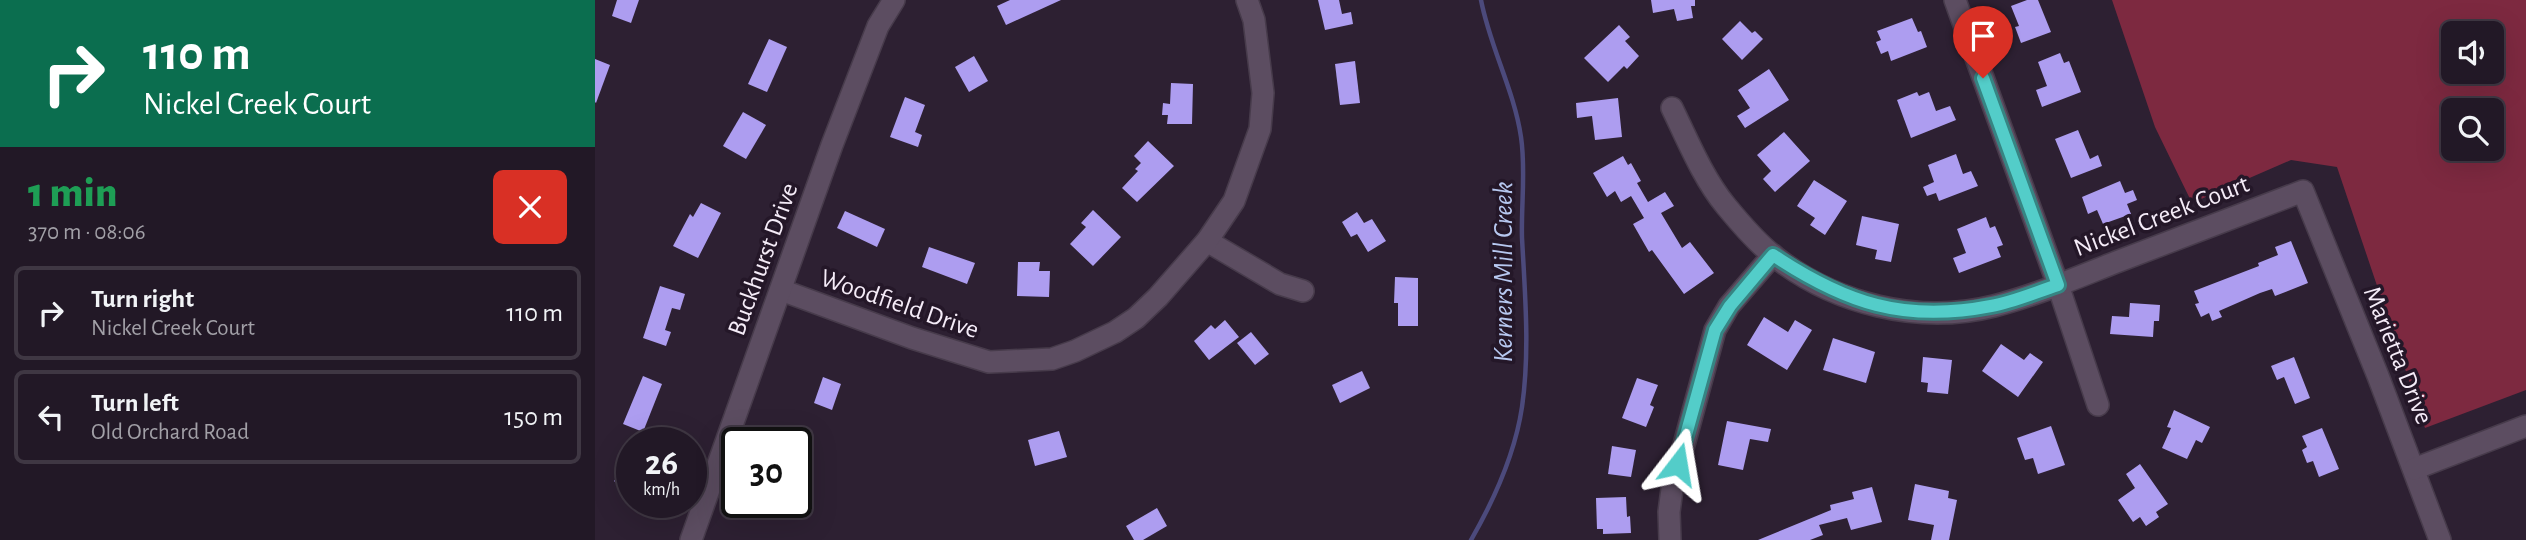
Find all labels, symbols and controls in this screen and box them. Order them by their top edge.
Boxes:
pin [1953,6,2013,78]
icon: arrive [1964,17,2002,55]
map controls [2441,21,2504,161]
button: sound [2441,21,2504,84]
icon: right [28,28,119,119]
text: 110 m [143,30,251,79]
text: Nickel Creek Court [143,88,371,120]
button: search [2441,98,2504,161]
button: close [493,170,567,244]
street label: Nickel Creek Court [2070,171,2252,261]
text: 1 min [28,172,117,214]
street label: Buckhurst Drive [723,180,803,339]
water label: Kerners Mill Creek [1490,181,1518,363]
text: 370 m · 08:06 [28,221,146,244]
street label: Woodfield Drive [817,265,982,343]
street label: Marietta Drive [2359,283,2437,428]
text: Turn right [91,286,194,312]
icon: right [32,294,70,332]
text: 110 m [506,300,563,326]
text: Nickel Creek Court [91,317,255,340]
text: Turn left [91,390,179,416]
icon: left [32,398,70,436]
text: 150 m [504,404,563,430]
text: Old Orchard Road [91,421,249,444]
speed limit sign: 30 [721,427,812,518]
position arrow [1641,427,1715,501]
text: 26 [645,446,678,481]
text: km/h [643,481,680,499]

